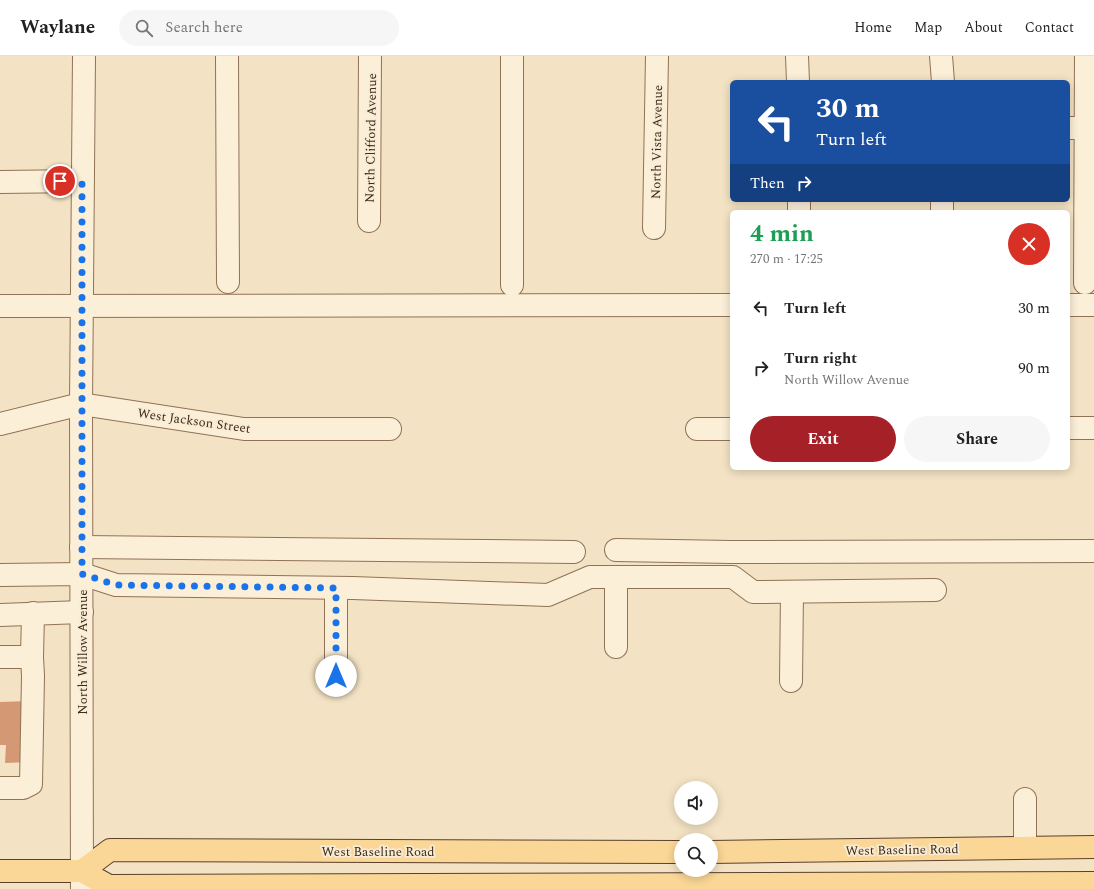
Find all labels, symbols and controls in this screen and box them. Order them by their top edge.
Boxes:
search box [119,10,399,46]
text: Waylane [20,13,95,42]
text: Search here [165,16,243,39]
icon: search [133,17,155,39]
text: Home [854,17,892,38]
text: Map [914,17,942,38]
text: About [964,17,1003,38]
text: Contact [1025,17,1074,38]
street label: North Clifford Avenue [360,73,382,203]
street label: North Vista Avenue [646,85,668,199]
text: 30 m [816,87,880,130]
icon: left [750,96,802,148]
text: Turn left [816,126,887,153]
pin [43,164,77,198]
icon: arrive [49,170,71,192]
text: Then [750,172,785,195]
icon: right [793,172,815,194]
text: 4 min [750,216,814,252]
button: close [1008,223,1050,265]
text: 270 m · 17:25 [750,249,823,269]
icon: left [750,297,772,319]
text: Turn left [784,297,846,320]
text: 30 m [1018,297,1050,320]
text: Turn right [784,347,857,370]
icon: right [750,357,772,379]
text: 90 m [1018,357,1050,380]
text: North Willow Avenue [784,370,909,390]
street label: West Jackson Street [136,403,252,439]
button: Exit [750,416,896,462]
button: Share [904,416,1050,462]
street label: North Willow Avenue [73,589,93,715]
position arrow [315,655,357,697]
map controls [674,781,718,877]
button: sound [674,781,718,825]
button: search [674,833,718,877]
street label: West Baseline Road [845,839,959,861]
street label: West Baseline Road [321,842,435,862]

